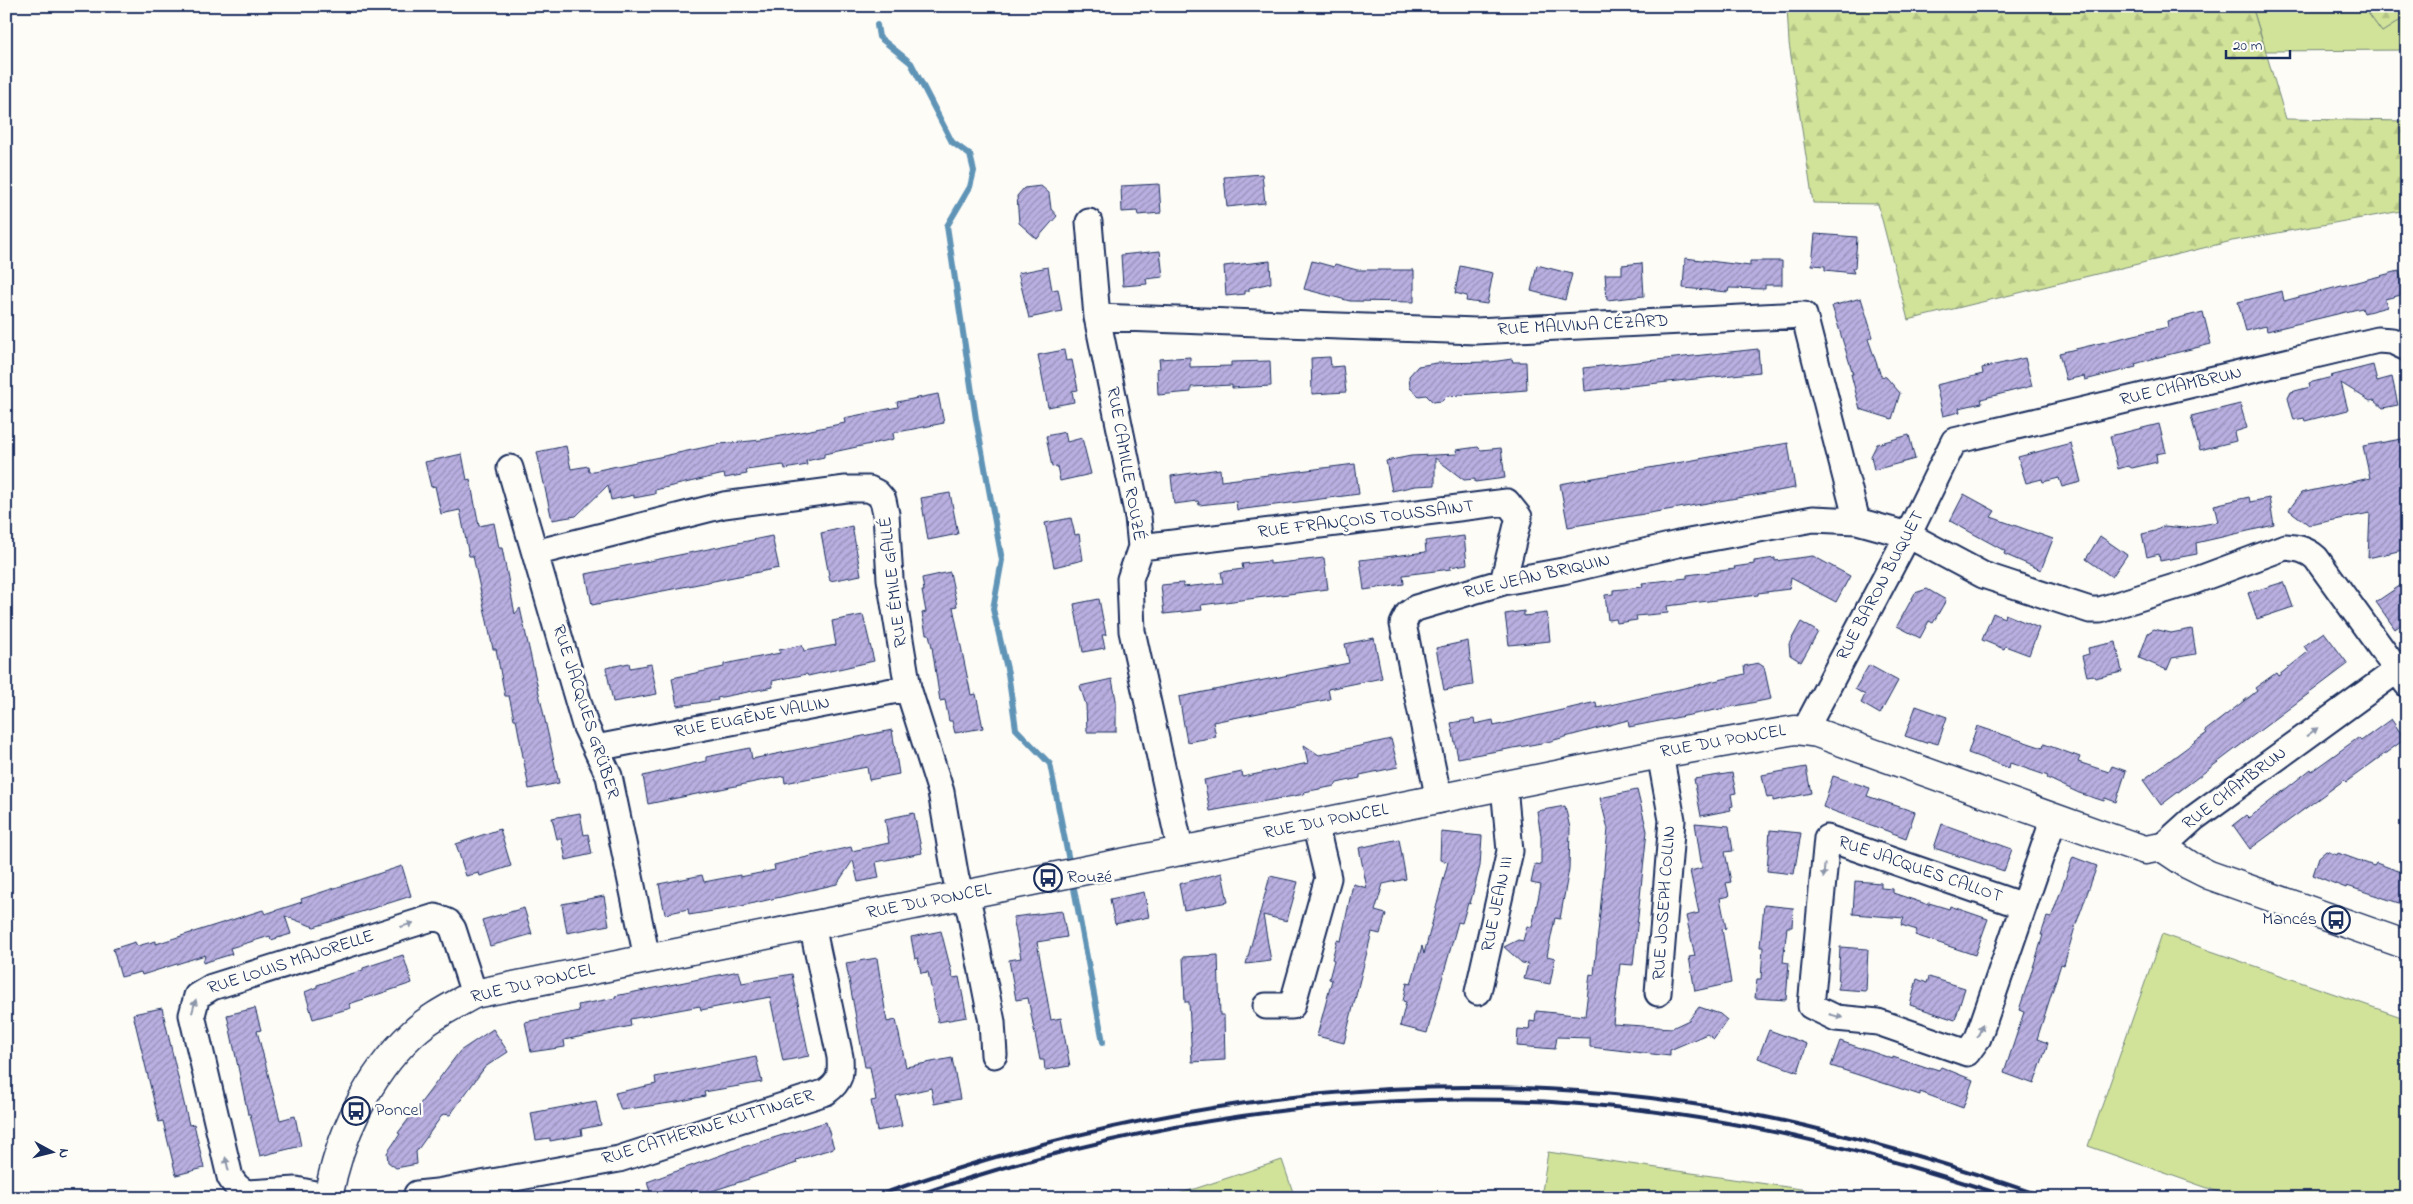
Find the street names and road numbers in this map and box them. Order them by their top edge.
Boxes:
street label: RUE MALVINA CÉZARD [1497,309,1669,343]
street label: RUE CHAMBRUN [2117,360,2245,414]
street label: RUE CAMILLE ROUZÉ [1099,385,1151,543]
street label: RUE FRANÇOIS TOUSSAINT [1256,494,1476,546]
street label: RUE BARON BUQUET [1831,507,1931,665]
street label: RUE ÉMILE GALLÉ [873,515,915,649]
street label: RUE JEAN BRIQUIN [1461,547,1613,607]
street label: RUE JACQUES GRÜBER [545,622,625,802]
street label: RUE EUGÈNE VALLIN [672,690,832,746]
street label: RUE DU PONCEL [1658,718,1788,766]
street label: RUE CHAMBRUN [2177,741,2293,837]
street label: RUE DU PONCEL [1261,797,1391,847]
street label: RUE JOSEPH COLLIN [1647,825,1683,981]
street label: RUE JACQUES CALLOT [1834,830,2006,910]
street label: RUE JEAN III [1475,854,1521,954]
street label: RUE DU PONCEL [864,877,994,927]
street label: RUE LOUIS MAJORELLE [204,924,378,1002]
street label: RUE DU PONCEL [468,957,598,1011]
street label: RUE CATHERINE KUTTINGER [599,1083,817,1173]

